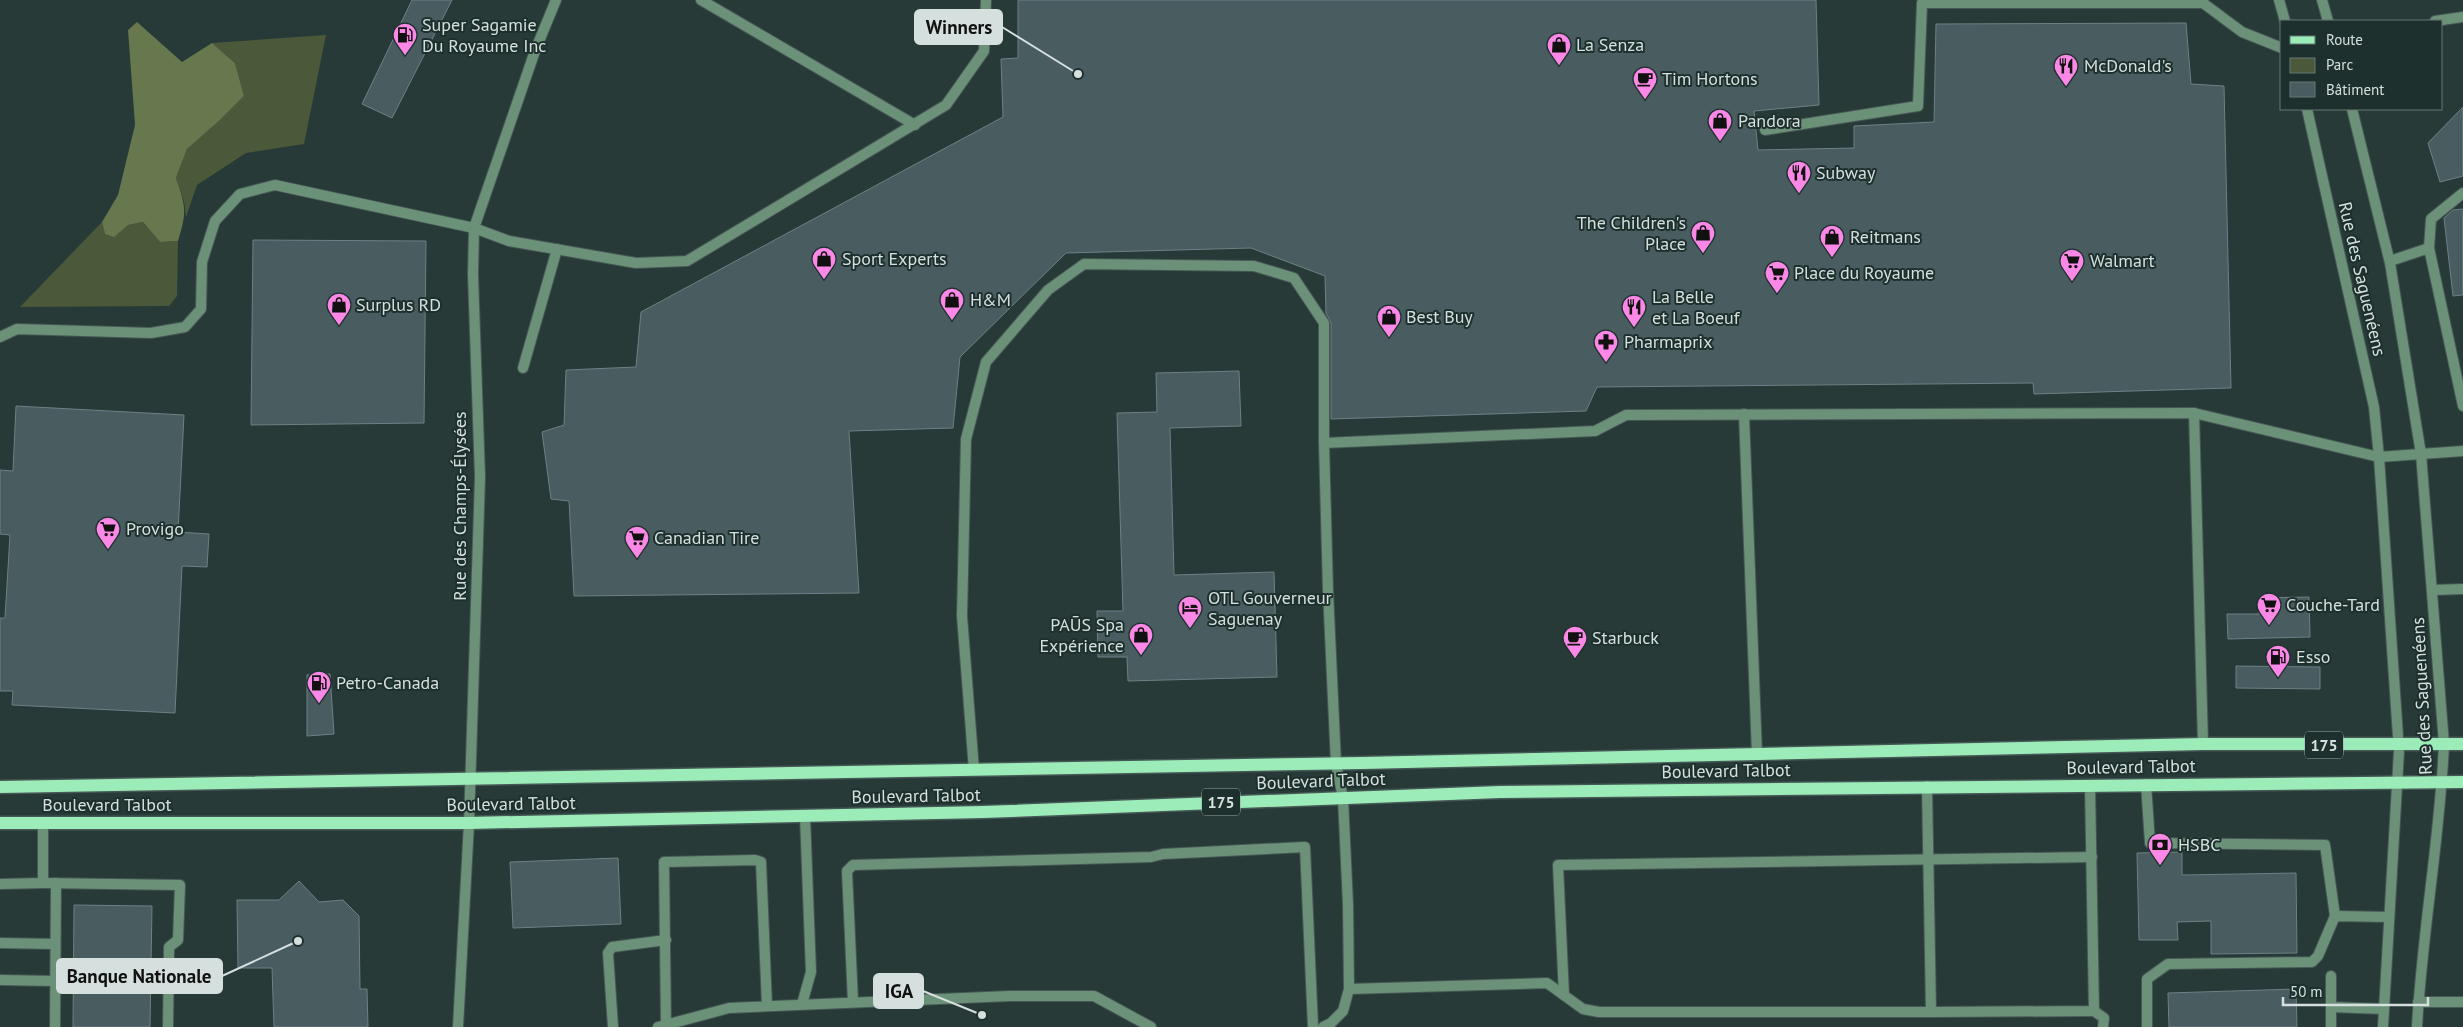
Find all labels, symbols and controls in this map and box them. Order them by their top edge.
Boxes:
callout: Winners [915,10,1002,44]
place label: Super Sagamie Du Royaume Inc [422,13,546,57]
text: Winners [926,15,992,39]
legend [2280,20,2443,110]
fuel station icon: Super Sagamie Du Royaume Inc [392,22,418,56]
text: Route [2326,30,2363,49]
shop icon: La Senza [1546,32,1572,66]
place label: La Senza [1576,33,1644,56]
restaurant icon: McDonald's [2053,53,2079,87]
place label: McDonald's [2084,54,2172,77]
text: Parc [2326,55,2353,74]
cafe icon: Tim Hortons [1632,66,1658,100]
place label: Tim Hortons [1662,67,1758,90]
text: Bâtiment [2326,80,2384,99]
shop icon: Pandora [1707,108,1733,142]
place label: Pandora [1738,109,1801,132]
restaurant icon: Subway [1786,160,1812,194]
place label: Subway [1816,161,1876,184]
street label: Rue des Saguenéens [2334,199,2391,358]
place label: The Children's Place [1577,211,1686,255]
shop icon: The Children's Place [1690,220,1716,254]
shop icon: Reitmans [1819,224,1845,258]
place label: Reitmans [1850,225,1921,248]
shop icon: Sport Experts [811,246,837,280]
place label: Sport Experts [842,247,947,270]
supermarket icon: Walmart [2059,248,2085,282]
place label: Walmart [2090,249,2155,272]
supermarket icon: Place du Royaume [1764,260,1790,294]
place label: Place du Royaume [1794,261,1934,284]
place label: La Belle et La Boeuf [1652,285,1741,329]
shop icon: H&M [939,287,965,321]
place label: H&M [970,288,1011,311]
shop icon: Surplus RD [326,292,352,326]
place label: Surplus RD [356,293,441,316]
restaurant icon: La Belle et La Boeuf [1621,294,1647,328]
shop icon: Best Buy [1376,304,1402,338]
place label: Best Buy [1406,305,1473,328]
pharmacy icon: Pharmaprix [1593,329,1619,363]
place label: Pharmaprix [1624,330,1712,353]
street label: Rue des Champs-Élysées [448,411,471,601]
supermarket icon: Provigo [95,516,121,550]
place label: Provigo [126,517,184,540]
supermarket icon: Canadian Tire [624,525,650,559]
place label: Canadian Tire [654,526,759,549]
place label: OTL Gouverneur Saguenay [1208,586,1332,630]
supermarket icon: Couche-Tard [2256,592,2282,626]
place label: Couche-Tard [2286,593,2380,616]
hotel icon: OTL Gouverneur Saguenay [1177,595,1203,629]
place label: PAŪS Spa Expérience [1039,613,1124,657]
street label: Rue des Saguenéens [2406,617,2437,775]
shop icon: PAŪS Spa Expérience [1128,622,1154,656]
cafe icon: Starbuck [1562,625,1588,659]
place label: Starbuck [1592,626,1659,649]
fuel station icon: Esso [2265,644,2291,678]
place label: Esso [2296,645,2330,668]
fuel station icon: Petro-Canada [306,670,332,704]
place label: Petro-Canada [336,671,439,694]
road number: 175 [2305,732,2343,758]
street label: Boulevard Talbot [2066,754,2196,779]
street label: Boulevard Talbot [1661,758,1791,783]
street label: Boulevard Talbot [1256,767,1386,794]
street label: Boulevard Talbot [851,783,981,808]
road number: 175 [1202,789,1240,816]
street label: Boulevard Talbot [446,791,576,816]
street label: Boulevard Talbot [42,793,172,816]
bank icon: HSBC [2147,832,2173,866]
place label: HSBC [2178,833,2220,856]
callout: Banque Nationale [57,959,222,993]
text: Banque Nationale [67,964,211,988]
callout: IGA [874,974,923,1008]
scale bar [2283,974,2428,1006]
text: IGA [885,979,914,1003]
text: 50 m [2290,982,2323,1001]

